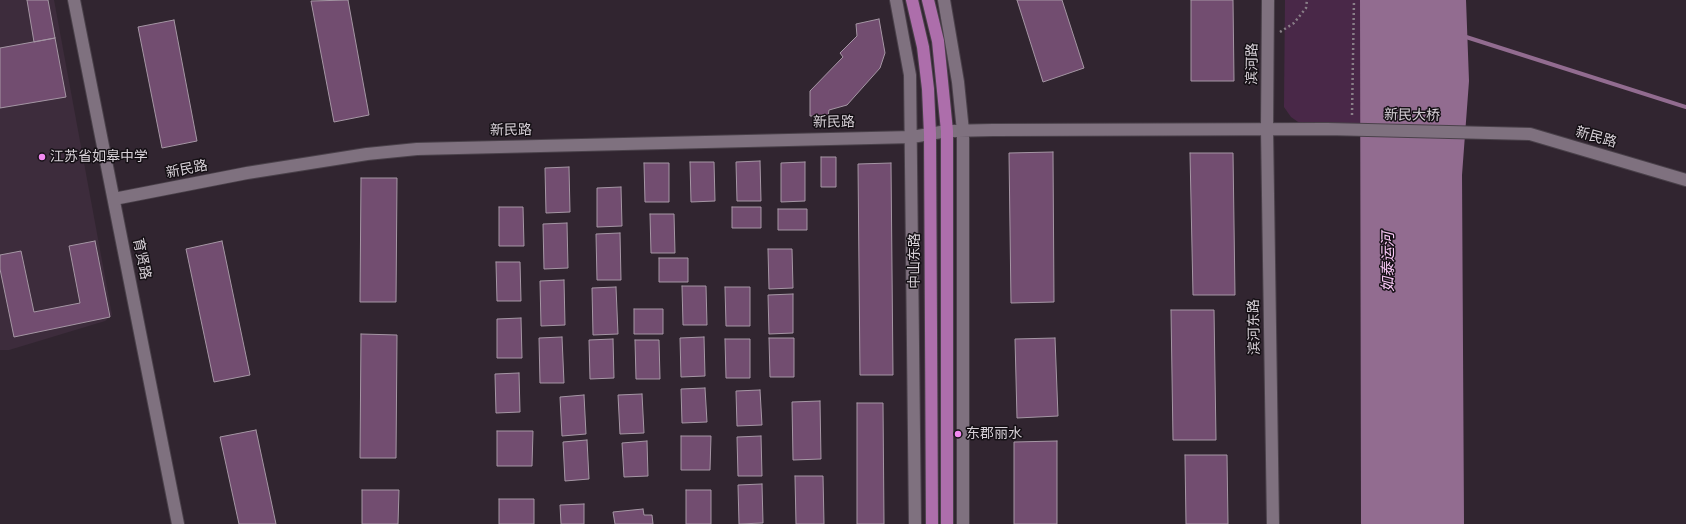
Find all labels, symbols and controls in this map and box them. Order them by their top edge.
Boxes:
street label: 滨河路 [1244,43,1262,85]
street label: 新民大桥 [1384,107,1440,125]
street label: 新民路 [813,114,855,132]
street label: 新民路 [490,122,532,140]
street label: 新民路 [1573,124,1619,152]
place label: 江苏省如皋中学 [50,149,148,165]
marker: 江苏省如皋中学 [37,152,47,162]
street label: 新民路 [165,158,209,182]
water label: 如泰运河 [1380,232,1398,292]
street label: 中山东路 [907,233,923,289]
street label: 育贤路 [129,237,153,281]
street label: 滨河东路 [1246,299,1264,355]
place label: 东郡丽水 [966,426,1022,442]
marker: 东郡丽水 [953,429,963,439]

